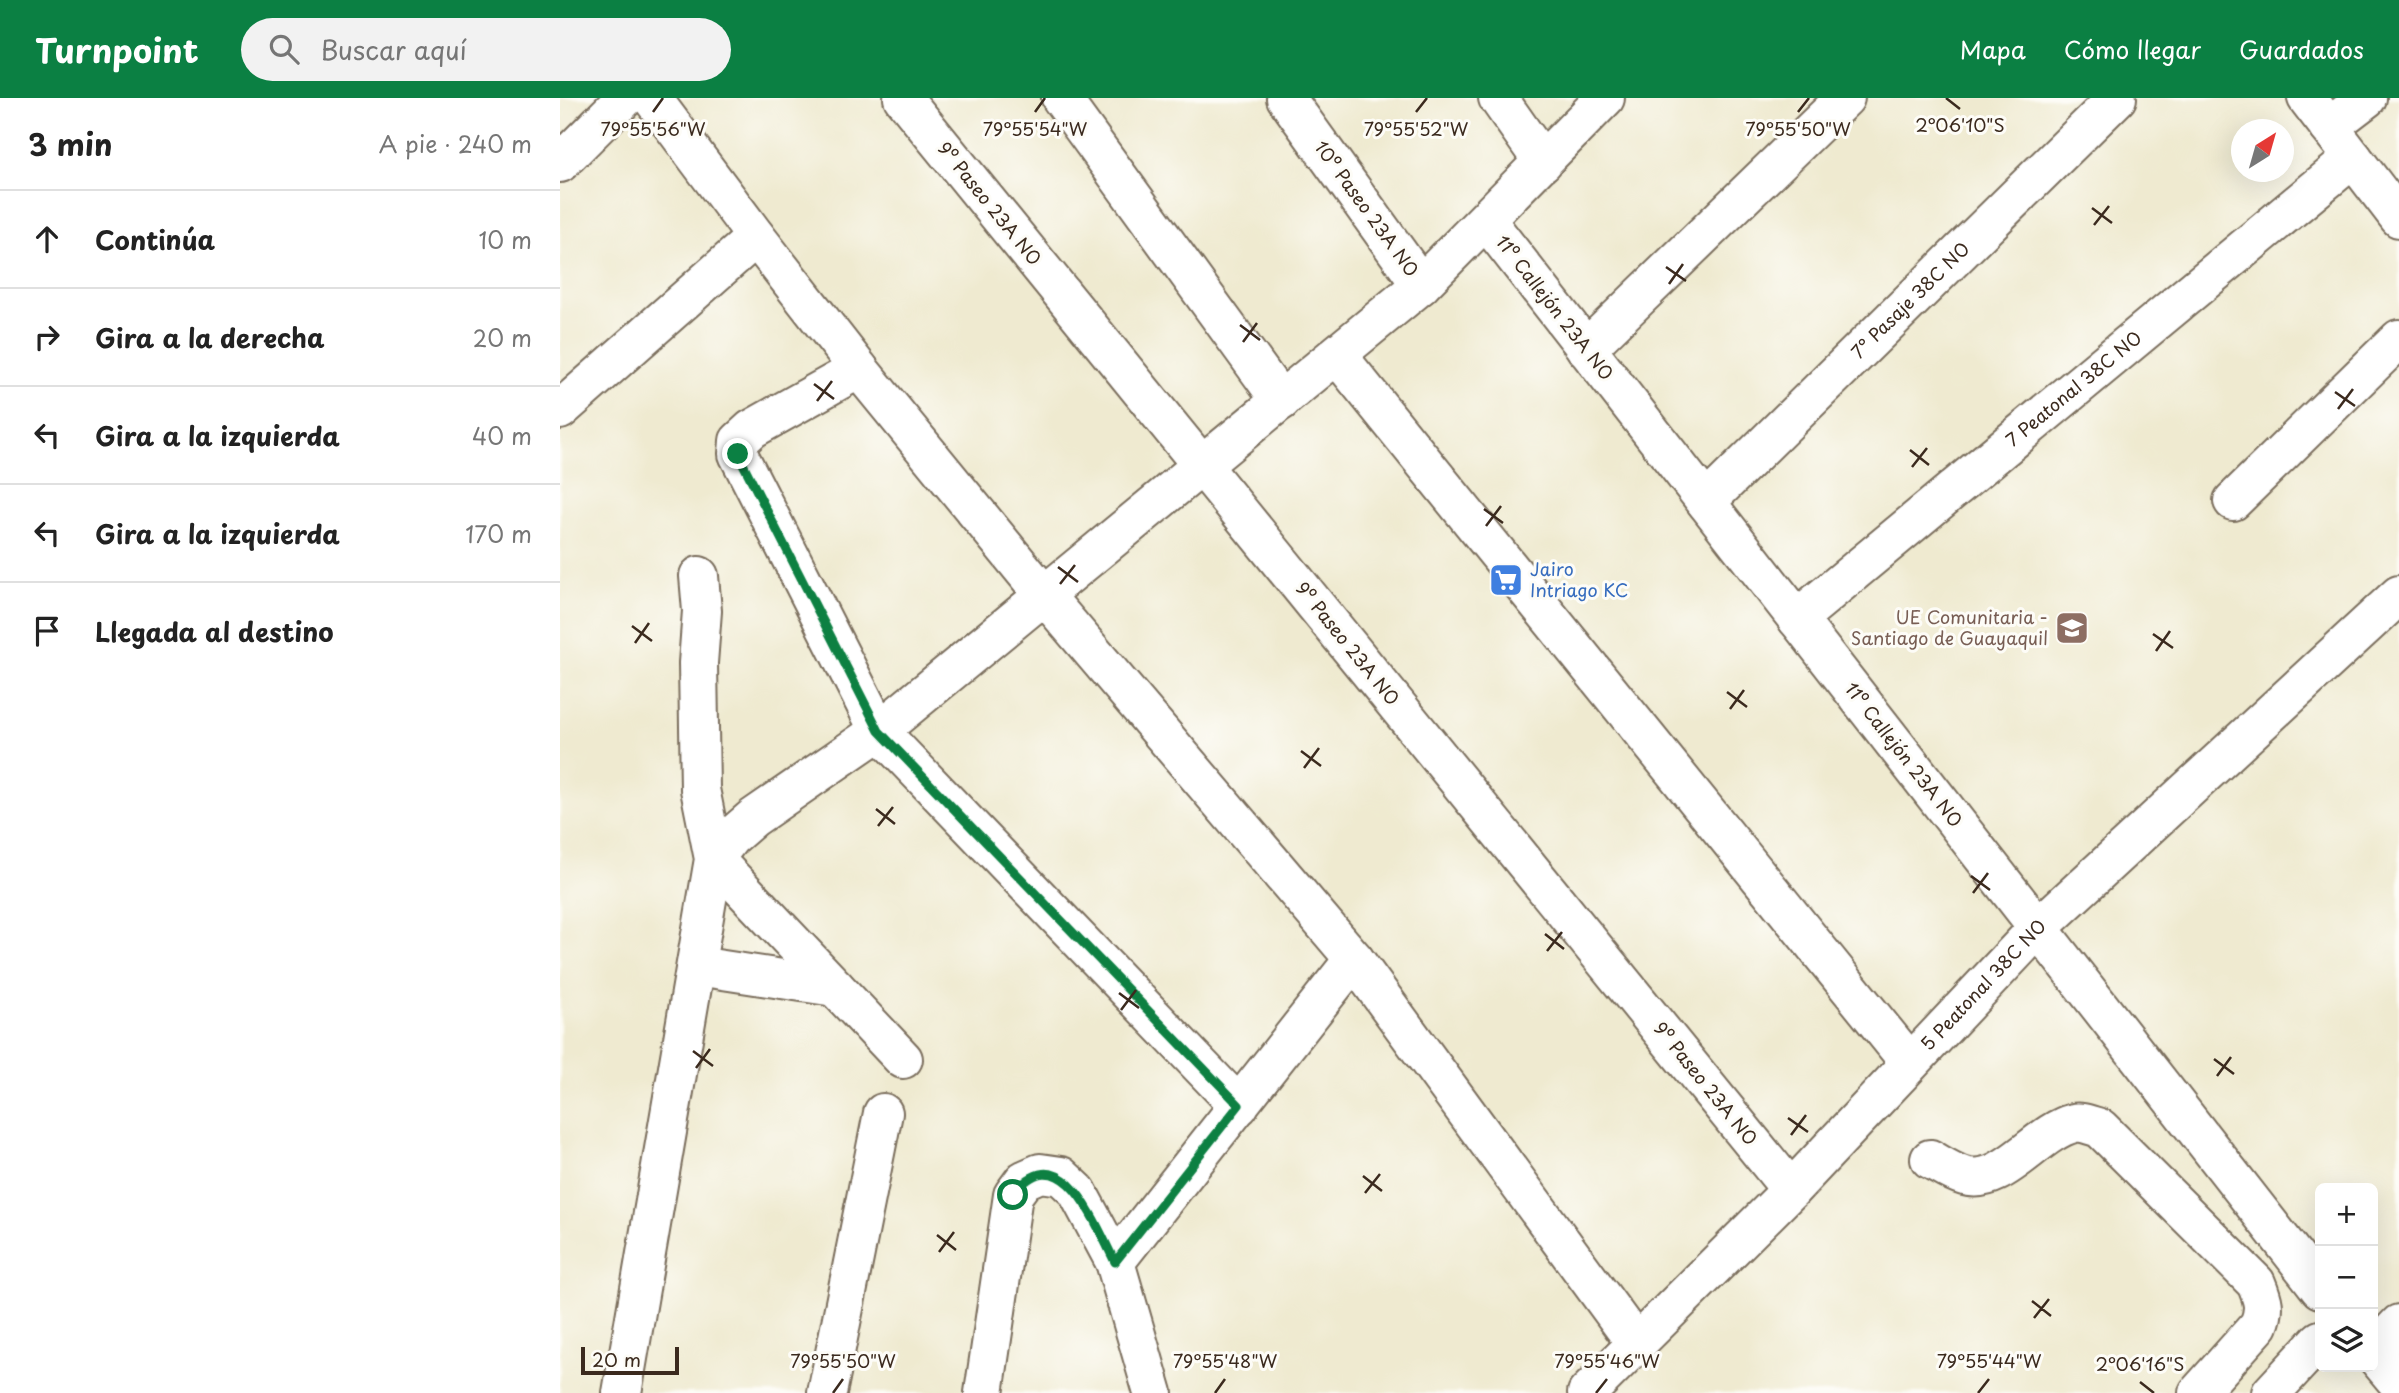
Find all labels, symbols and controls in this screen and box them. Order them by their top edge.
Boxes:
search box [241,18,731,81]
text: Turnpoint [35,24,199,74]
icon: search [265,30,303,68]
text: Buscar aquí [321,30,467,69]
text: Mapa [1960,31,2026,67]
text: Cómo llegar [2064,31,2201,67]
text: Guardados [2239,31,2364,67]
text: 2°06'10"S [1915,111,2005,138]
text: 79°55'56"W [601,115,706,142]
text: 79°55'54"W [983,115,1088,142]
text: 79°55'52"W [1364,115,1469,142]
text: 79°55'50"W [1745,115,1851,142]
north arrow [2231,119,2294,182]
text: 3 min [28,121,113,166]
text: A pie · 240 m [379,126,532,161]
street label: 10º Paseo 23A NO [1309,134,1426,282]
street label: 9º Paseo 23A NO [932,136,1048,271]
icon: ahead [28,220,66,258]
text: Continúa [95,220,215,259]
text: 10 m [478,222,532,257]
street label: 11º Callejón 23A NO [1490,229,1620,385]
street label: 7° Pasaje 38C NO [1844,235,1975,364]
icon: right [28,318,66,356]
text: Gira a la derecha [95,318,325,357]
text: 20 m [473,320,532,355]
street label: 7 Peatonal 38C NO [1999,324,2147,452]
icon: left [28,416,66,454]
text: Gira a la izquierda [95,416,340,455]
text: 40 m [472,418,532,453]
route end [722,438,753,469]
icon: left [28,514,66,552]
text: Gira a la izquierda [95,514,340,553]
text: 170 m [465,516,532,551]
place label: Jairo Intriago KC [1530,555,1629,603]
supermarket icon: Jairo Intriago KC [1487,561,1525,599]
street label: 9º Paseo 23A NO [1290,576,1406,711]
place label: UE Comunitaria - Santiago de Guayaquil [1851,603,2048,651]
school or university icon: UE Comunitaria - Santiago de Guayaquil [2053,609,2091,647]
icon: arrive [28,612,66,650]
text: Llegada al destino [95,612,334,651]
street label: 11º Callejón 23A NO [1839,676,1969,832]
street label: 5 Peatonal 38C NO [1914,913,2052,1056]
street label: 9º Paseo 23A NO [1648,1016,1764,1151]
route start [997,1179,1028,1210]
map controls [2315,1183,2378,1372]
button: + [2315,1183,2378,1246]
button: − [2315,1246,2378,1309]
button: layers [2315,1309,2378,1372]
scale bar [581,1344,679,1376]
text: 20 m [592,1345,641,1373]
text: 79°55'50"W [790,1347,896,1374]
text: 79°55'48"W [1173,1347,1278,1374]
text: 79°55'46"W [1554,1347,1660,1374]
text: 79°55'44"W [1937,1347,2042,1374]
text: 2°06'16"S [2096,1350,2184,1377]

